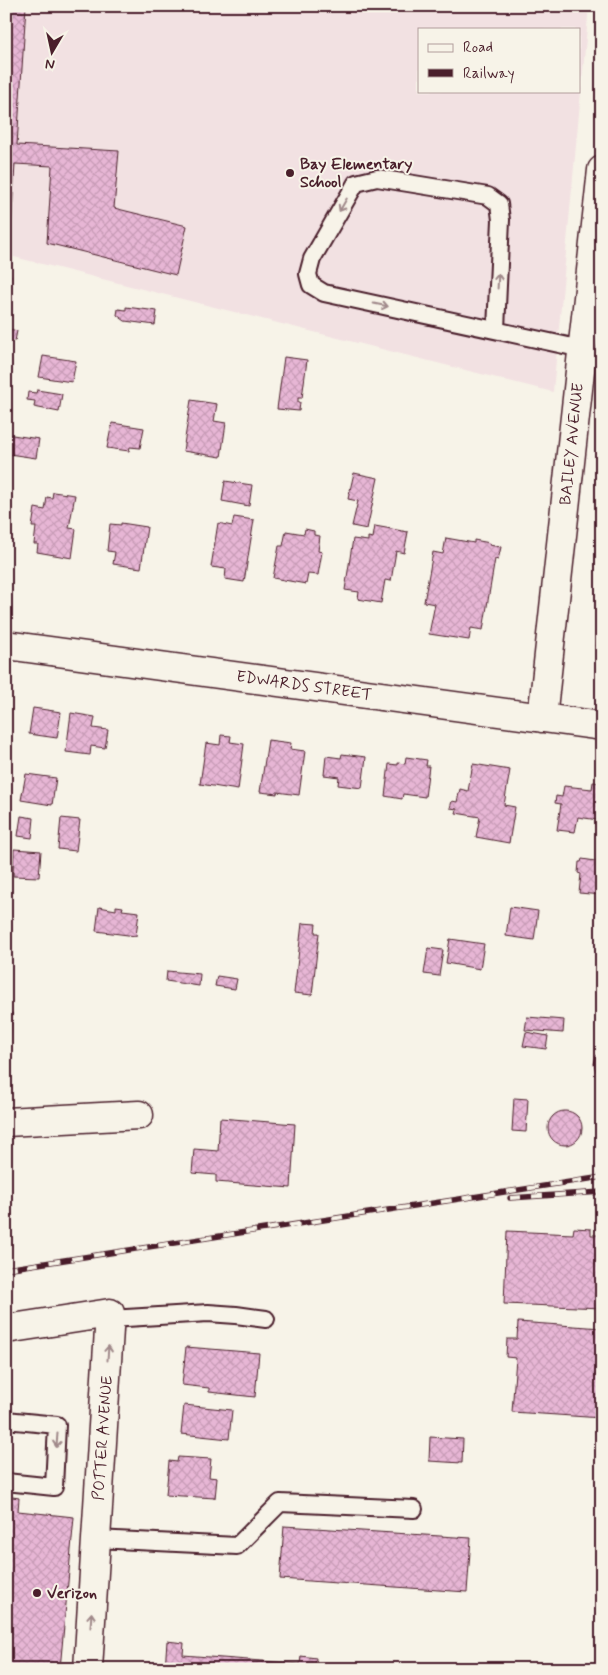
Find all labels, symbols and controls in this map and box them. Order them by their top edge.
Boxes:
north arrow [28,28,78,78]
legend [418,28,580,92]
text: Road [463,38,493,58]
text: N [44,54,56,73]
text: Railway [463,64,515,84]
place label: Bay Elementary School [300,154,412,193]
marker: Bay Elementary School [284,167,296,179]
one-way arrow [338,197,348,212]
one-way arrow [493,273,503,289]
one-way arrow [372,301,388,310]
street label: BAILEY AVENUE [555,382,589,506]
street label: EDWARDS STREET [235,666,373,706]
one-way arrow [103,1345,113,1361]
street label: POTTER AVENUE [88,1375,118,1501]
one-way arrow [52,1432,61,1448]
place label: Verizon [47,1583,97,1604]
marker: Verizon [31,1587,43,1599]
one-way arrow [87,1612,96,1628]

